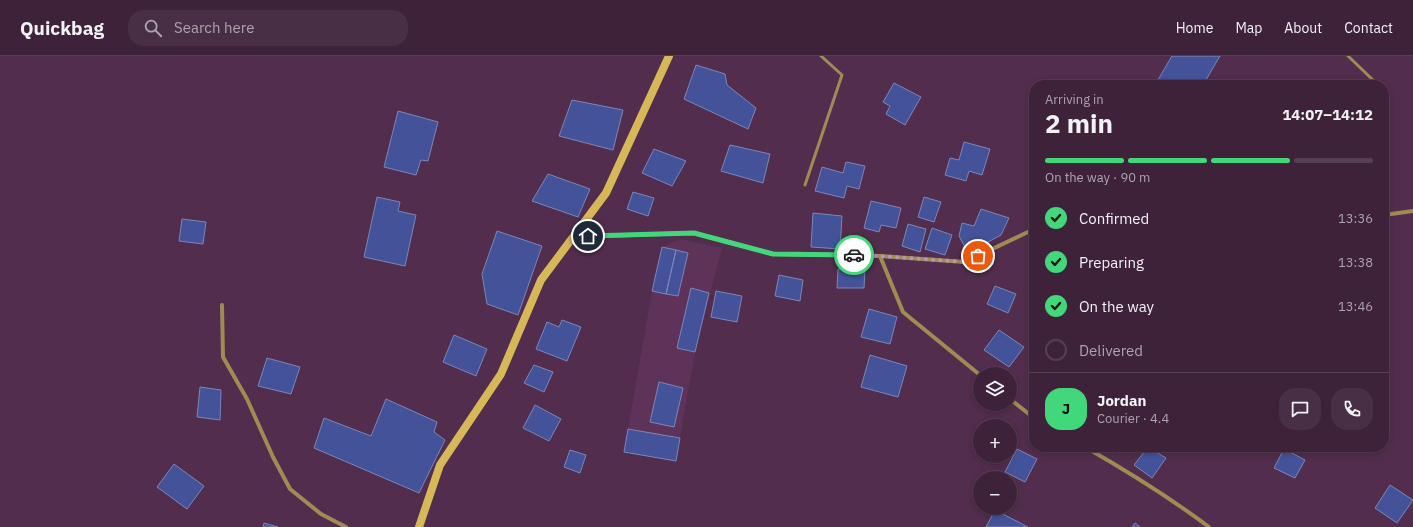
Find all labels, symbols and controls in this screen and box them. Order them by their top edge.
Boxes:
search box [128,10,408,46]
text: Quickbag [20,16,104,40]
icon: search [142,17,164,39]
text: Search here [174,18,254,37]
text: Home [1176,19,1213,37]
text: Map [1235,19,1262,37]
text: About [1284,19,1322,37]
text: Contact [1344,19,1393,37]
text: Arriving in [1045,91,1104,108]
text: 14:07–14:12 [1282,105,1373,124]
text: 2 min [1045,106,1113,140]
text: On the way · 90 m [1045,169,1150,186]
icon: check [1045,207,1067,229]
text: Confirmed [1079,209,1149,228]
text: 13:36 [1338,210,1373,227]
pin [571,219,605,253]
icon: home [577,225,599,247]
courier [834,235,874,275]
pin [961,239,995,273]
icon: car [843,244,865,266]
icon: bag [967,245,989,267]
icon: check [1045,251,1067,273]
text: Preparing [1079,253,1144,272]
text: 13:38 [1338,254,1373,271]
icon: check [1045,295,1067,317]
text: On the way [1079,297,1154,316]
text: 13:46 [1338,298,1373,315]
text: Delivered [1079,341,1143,360]
map controls [973,367,1017,515]
button: layers [973,367,1017,411]
button: chat [1279,388,1321,430]
button: phone [1331,388,1373,430]
text: Jordan [1097,391,1146,410]
text: J [1062,399,1070,418]
text: Courier · 4.4 [1097,410,1169,427]
button: + [973,419,1017,463]
button: − [973,471,1017,515]

